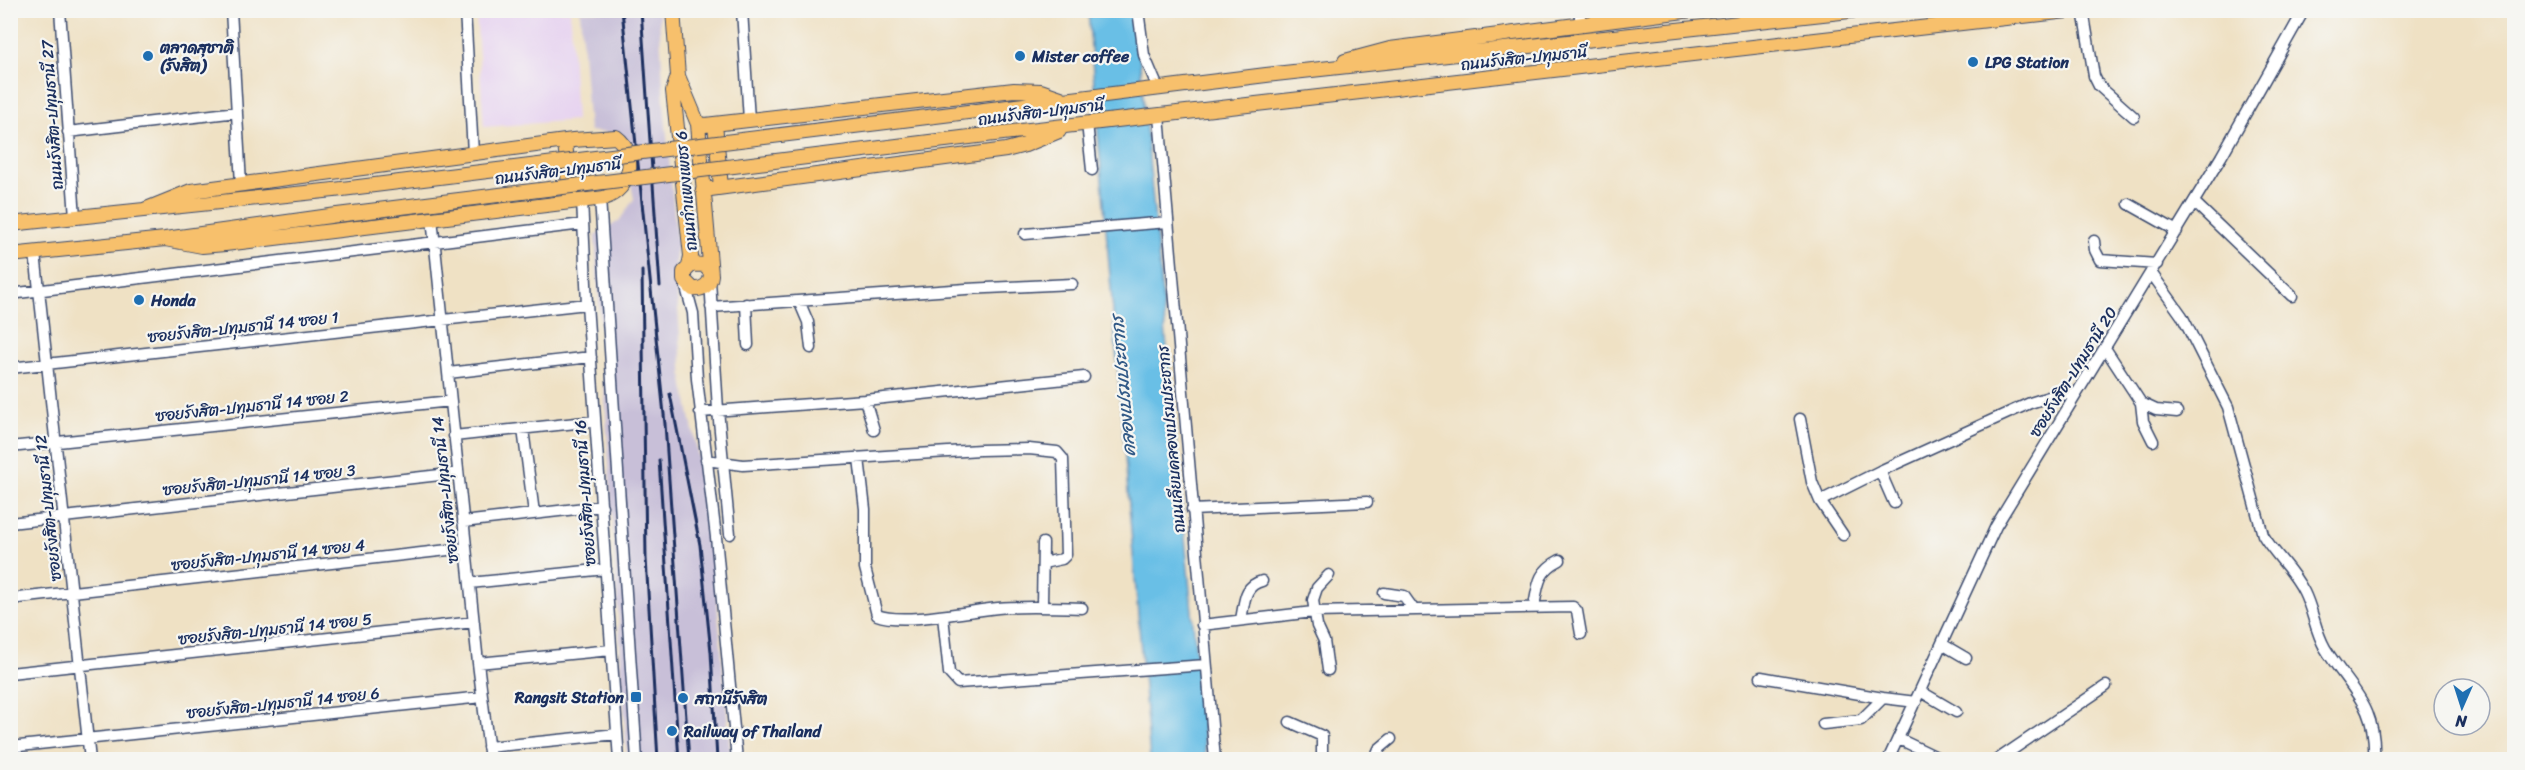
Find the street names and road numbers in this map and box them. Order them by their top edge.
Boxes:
street label: ถนนรังสิต-ปทุมธานี [1459,37,1591,79]
street label: ถนนรังสิต-ปทุมธานี 27 [32,38,72,191]
street label: ถนนรังสิต-ปทุมธานี [976,90,1108,134]
street label: ถนนกำแพงเพชร 6 [666,130,706,252]
street label: ถนนรังสิต-ปทุมธานี [493,149,625,193]
street label: ซอยรังสิต-ปทุมธานี 20 [2021,301,2125,443]
street label: ซอยรังสิต-ปทุมธานี 14 ซอย 1 [146,303,340,351]
street label: ถนนเลียบคลองเปรมประชากร [1148,343,1194,534]
street label: ซอยรังสิต-ปทุมธานี 14 ซอย 2 [154,381,350,431]
street label: ซอยรังสิต-ปทุมธานี 14 [423,415,467,565]
street label: ซอยรังสิต-ปทุมธานี 16 [565,419,605,567]
street label: ซอยรังสิต-ปทุมธานี 12 [26,433,70,583]
street label: ซอยรังสิต-ปทุมธานี 14 ซอย 3 [161,455,357,505]
street label: ซอยรังสิต-ปทุมธานี 14 ซอย 4 [170,530,366,580]
street label: ซอยรังสิต-ปทุมธานี 14 ซอย 5 [177,604,374,654]
street label: ซอยรังสิต-ปทุมธานี 14 ซอย 6 [185,678,381,728]

